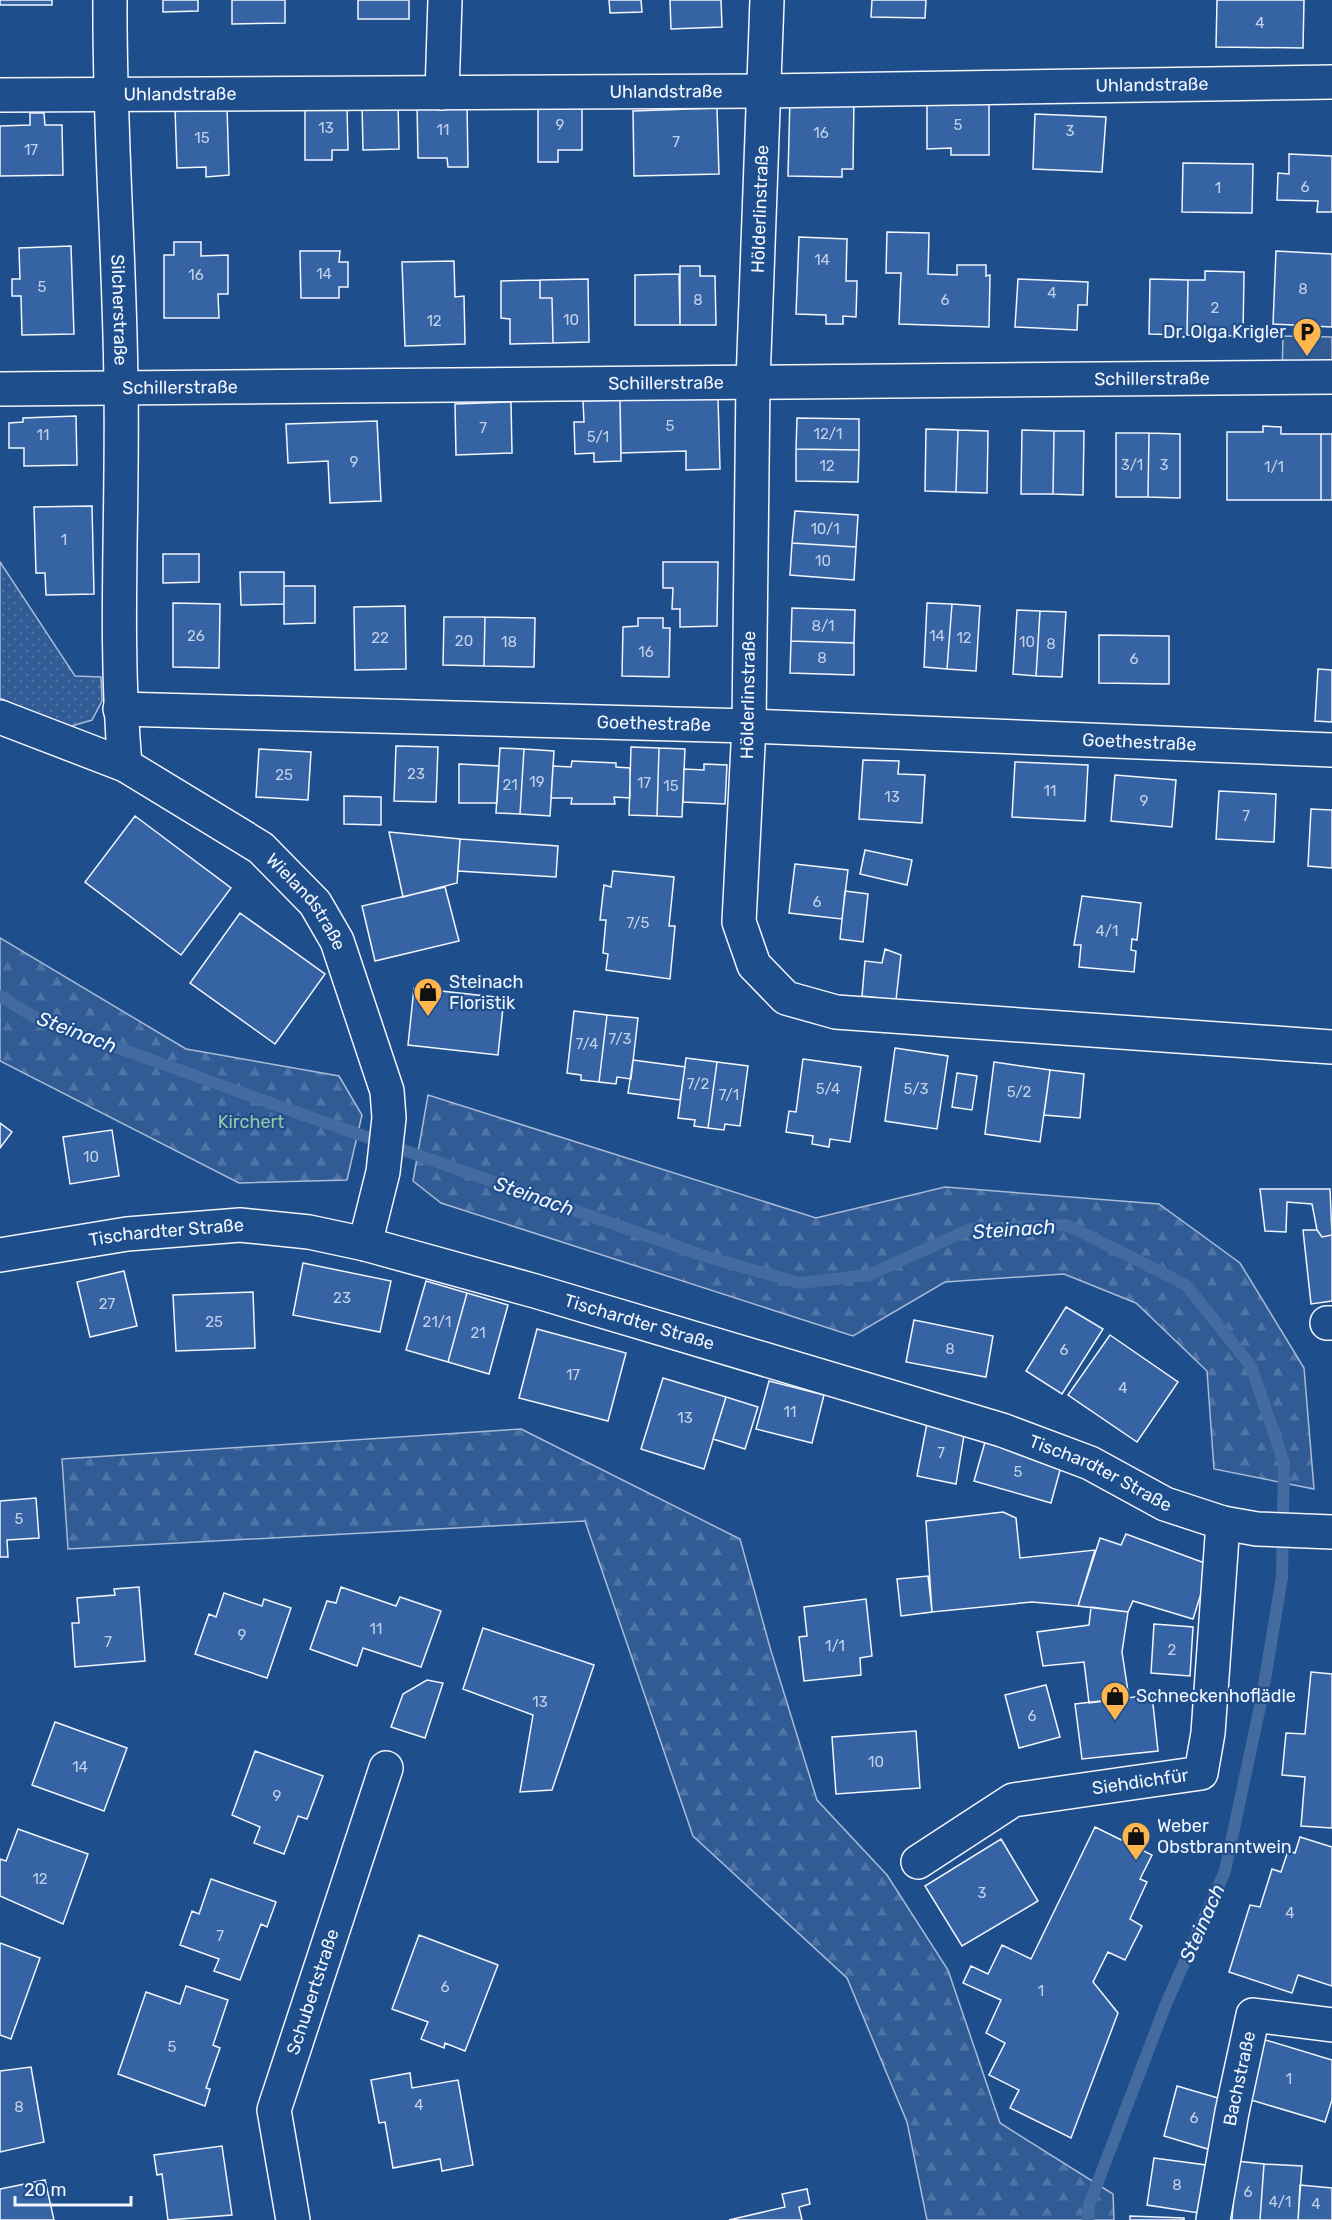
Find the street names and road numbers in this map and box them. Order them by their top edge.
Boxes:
street label: Uhlandstraße [1095,73,1209,97]
street label: Uhlandstraße [609,80,723,103]
street label: Uhlandstraße [123,83,237,105]
street label: Hölderlinstraße [747,144,773,274]
street label: Silcherstraße [106,254,132,366]
street label: Schillerstraße [1094,367,1210,390]
street label: Schillerstraße [608,371,724,395]
street label: Schillerstraße [122,376,238,399]
street label: Hölderlinstraße [736,631,760,759]
street label: Goethestraße [596,711,711,736]
street label: Goethestraße [1082,729,1197,755]
street label: Wielandstraße [261,849,350,953]
street label: Tischardter Straße [87,1214,245,1251]
street label: Tischardter Straße [562,1289,717,1355]
street label: Tischardter Straße [1026,1430,1174,1516]
street label: Siehdichfür [1091,1764,1190,1800]
street label: Schubertstraße [282,1926,344,2058]
street label: Bachstraße [1219,2029,1260,2128]

